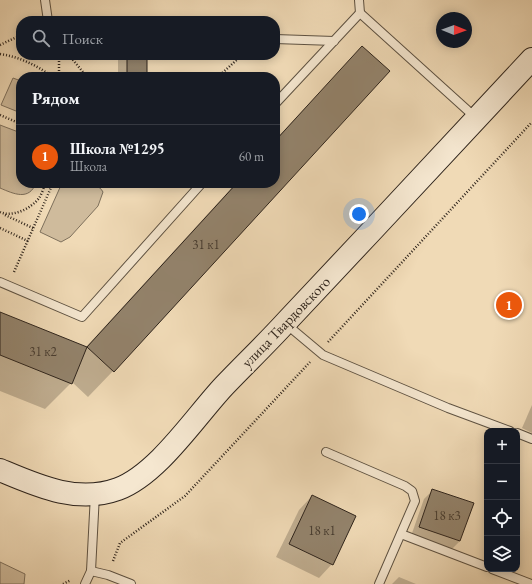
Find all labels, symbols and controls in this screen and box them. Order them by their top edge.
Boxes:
north arrow [436,12,472,48]
search box [16,16,280,60]
icon: search [30,27,52,49]
text: Поиск [62,29,103,48]
text: Рядом [32,87,80,109]
text: Школа №1295 [70,139,165,158]
text: 1 [42,148,48,165]
text: 60 m [239,148,264,165]
text: Школа [70,158,107,175]
your location [349,204,369,224]
house number: 31 к1 [192,236,220,253]
street label: улица Твардовского [237,272,334,371]
pin: 1 [496,290,522,320]
house number: 31 к2 [29,343,58,360]
map controls [484,428,520,572]
button: + [484,428,520,464]
button: − [484,464,520,500]
button: locate [484,500,520,536]
house number: 18 к3 [433,507,461,524]
house number: 18 к1 [308,522,336,539]
button: layers [484,536,520,572]

